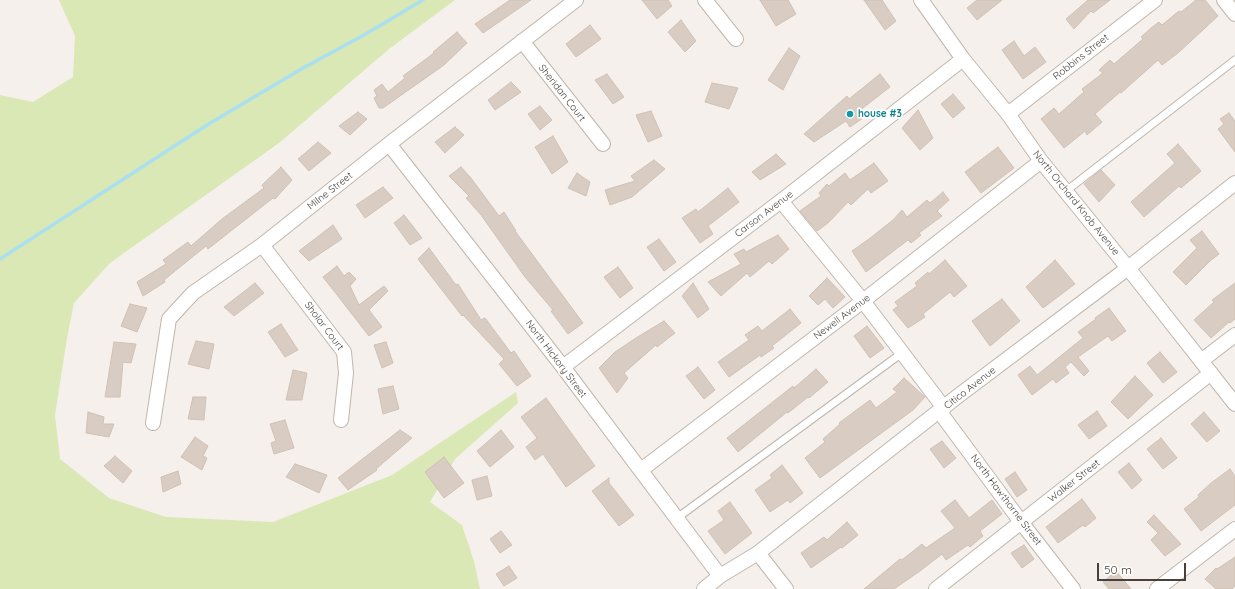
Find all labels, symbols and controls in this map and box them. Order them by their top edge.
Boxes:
street label: Robbins Street [1051,31,1111,83]
street label: Sheridan Court [536,62,588,124]
place label: house #3 [858,108,902,120]
marker: house #3 [845,109,855,119]
street label: North Orchard Knob Avenue [1030,148,1122,258]
street label: Milne Street [305,170,355,212]
street label: Carson Avenue [732,188,796,240]
street label: Newell Avenue [811,292,873,342]
street label: Sholar Court [302,299,346,353]
street label: North Hickory Street [523,318,589,400]
street label: Citico Avenue [942,364,998,412]
street label: North Hawthorne Street [968,452,1044,548]
street label: Walker Street [1046,457,1102,505]
scale bar [1099,555,1188,581]
text: 50 m [1104,562,1132,577]

